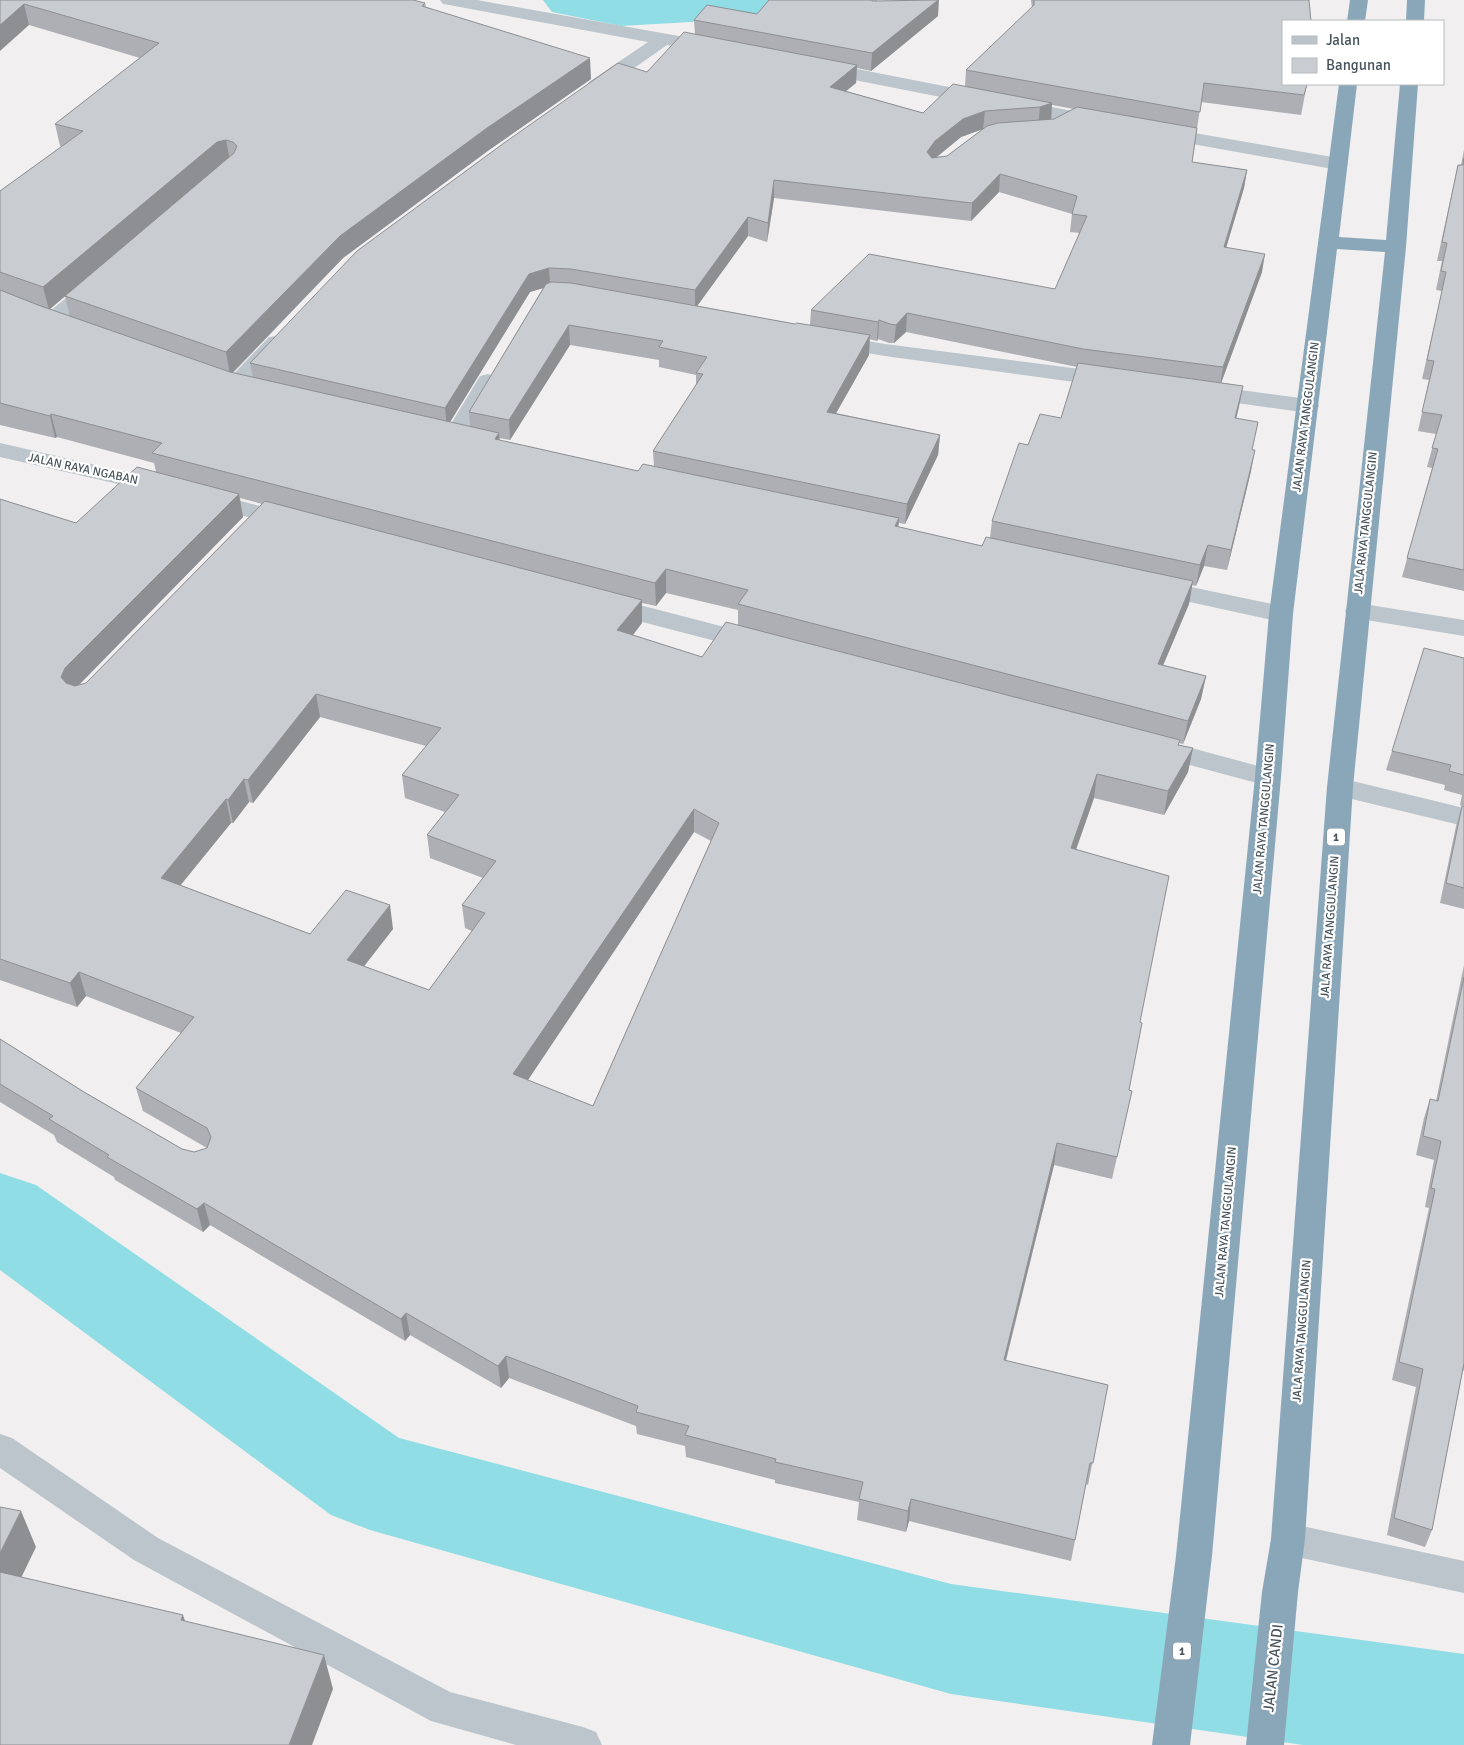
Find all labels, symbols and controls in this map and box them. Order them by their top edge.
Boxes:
legend [1282,20,1444,85]
text: Jalan [1326,31,1360,49]
text: Bangunan [1326,56,1391,74]
street label: JALAN RAYA TANGGULANGIN [1289,341,1323,493]
street label: JALAN RAYA NGABAN [27,450,139,488]
street label: JALA RAYA TANGGULANGIN [1351,451,1381,595]
street label: JALAN RAYA TANGGULANGIN [1250,743,1278,895]
road number: 1 [1327,829,1345,846]
street label: JALA RAYA TANGGULANGIN [1318,855,1342,999]
street label: JALAN RAYA TANGGULANGIN [1212,1146,1240,1298]
street label: JALA RAYA TANGGULANGIN [1290,1259,1314,1403]
street label: JALAN CANDI [1259,1623,1287,1713]
road number: 1 [1173,1642,1191,1660]

